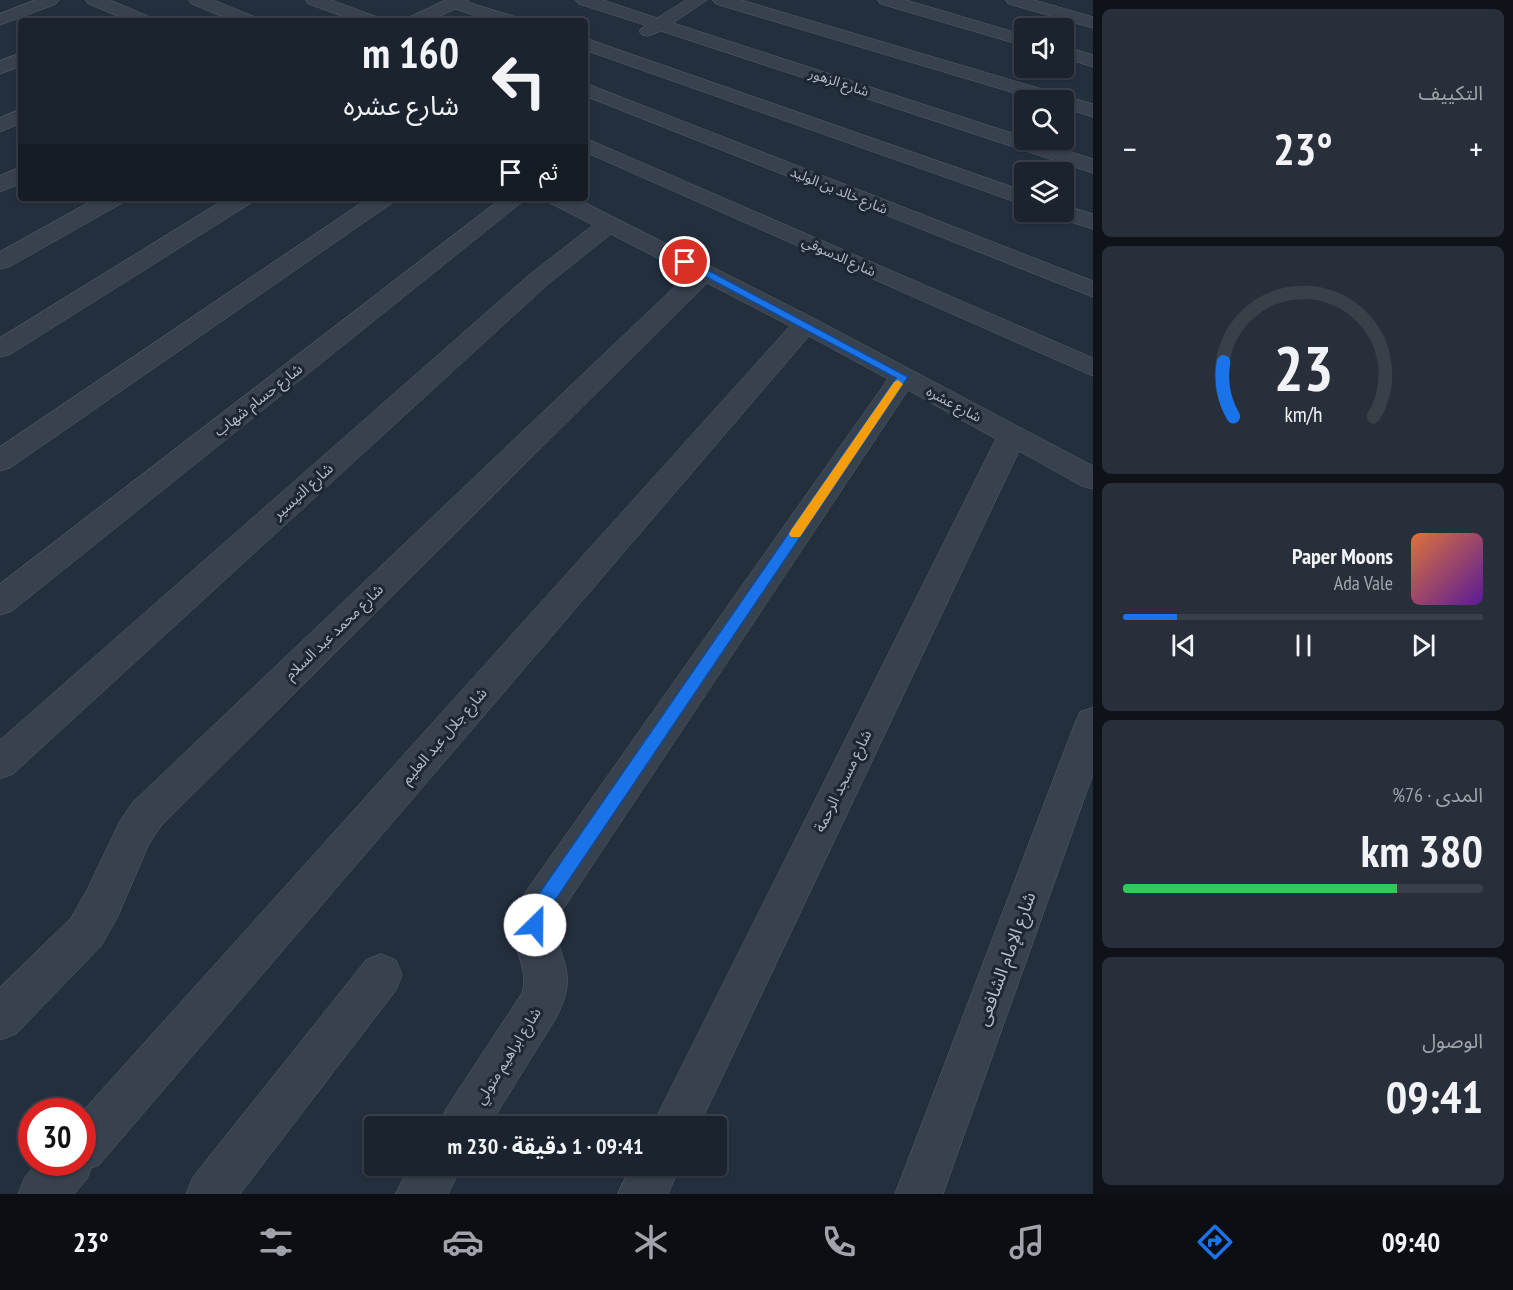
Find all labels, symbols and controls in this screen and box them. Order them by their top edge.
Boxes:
map controls [1014,18,1074,222]
button: sound [1014,18,1074,78]
text: 160 m [362,25,459,80]
icon: left [480,42,558,120]
street label: شارع الزهور [805,64,871,102]
text: التكييف [1419,80,1483,106]
text: شارع عشره [344,88,459,122]
button: search [1014,90,1074,150]
text: 23° [1273,119,1333,177]
text: − [1123,127,1137,170]
text: + [1469,127,1483,170]
icon: arrive [494,156,527,189]
text: ثم [539,158,558,186]
street label: شارع خالد بن الوليد [787,162,890,220]
button: layers [1014,162,1074,222]
street label: شارع الدسوقي [798,232,879,282]
pin [659,236,710,287]
icon: arrive [668,245,701,278]
text: 23 [1273,327,1333,408]
street label: شارع حسام شهاب [210,359,308,443]
street label: شارع عشره [922,382,985,428]
text: km/h [1284,400,1322,428]
street label: شارع التيسير [268,458,339,526]
text: Paper Moons [1292,542,1393,570]
text: Ada Vale [1334,570,1393,596]
street label: شارع محمد عبد السلام [280,579,389,686]
icon: previous [1167,629,1200,662]
icon: pause [1287,629,1320,662]
icon: next [1407,629,1440,662]
street label: شارع جلال عبد العليم [397,683,493,790]
street label: شارع مسجد الرحمة [810,726,878,836]
text: المدى · 76% [1392,782,1483,808]
text: 380 km [1361,821,1483,879]
street label: شارع الإمام الشافعى [971,889,1043,1030]
position arrow [503,893,567,957]
street label: شارع ابراهيم متولي [470,1004,548,1109]
text: الوصول [1422,1028,1483,1054]
text: 09:41 [1386,1067,1483,1125]
speed limit sign: 30 [18,1098,96,1176]
text: 09:41 · 1 دقيقة · 230 m [447,1132,644,1160]
icon: filters [255,1221,297,1263]
icon: car [442,1221,484,1263]
icon: climate [630,1221,672,1263]
icon: phone [818,1221,860,1263]
icon: music [1006,1221,1048,1263]
icon: directions [1194,1221,1236,1263]
text: 23° [73,1225,109,1259]
text: 09:40 [1382,1225,1440,1259]

